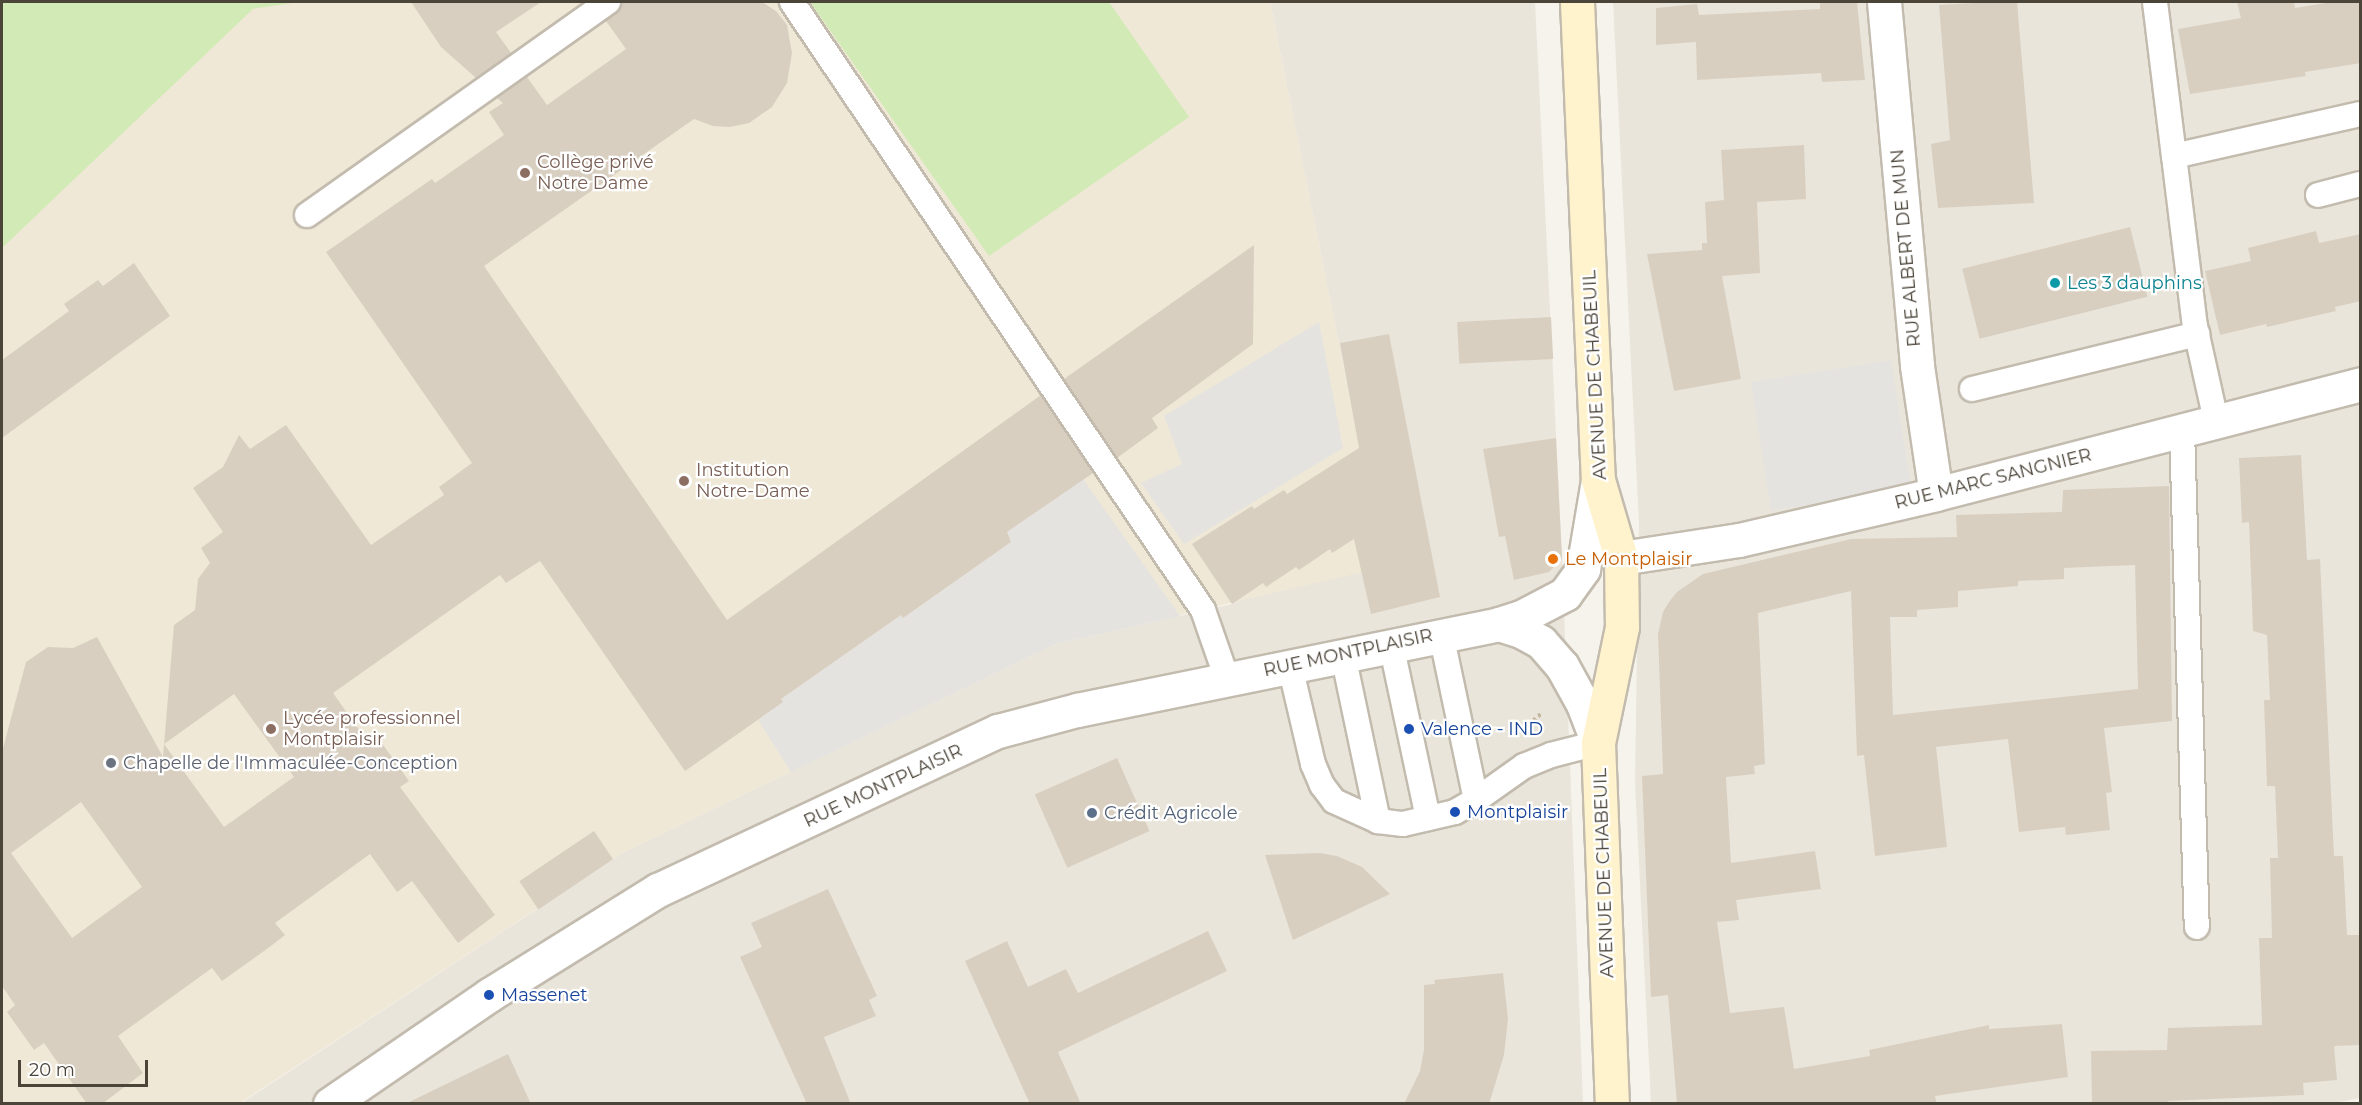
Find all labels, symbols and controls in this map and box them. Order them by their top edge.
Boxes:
street label: RUE ALBERT DE MUN [1887,148,1925,348]
place label: Collège privé Notre Dame [537,152,654,195]
marker: Collège privé Notre Dame [518,166,532,180]
street label: AVENUE DE CHABEUIL [1579,270,1611,480]
place label: Les 3 dauphins [2067,272,2202,294]
marker: Les 3 dauphins [2048,276,2062,290]
street label: RUE MARC SANGNIER [1892,444,2094,514]
place label: Institution Notre-Dame [696,460,810,502]
marker: Institution Notre-Dame [677,474,691,488]
place label: Le Montplaisir [1565,548,1692,570]
marker: Le Montplaisir [1546,552,1560,566]
street label: RUE MONTPLAISIR [1261,625,1435,681]
place label: Lycée professionnel Montplaisir [283,708,461,750]
place label: Valence - IND [1421,718,1543,740]
marker: Lycée professionnel Montplaisir [264,722,278,736]
marker: Valence - IND [1402,722,1416,736]
street label: RUE MONTPLAISIR [800,740,966,832]
place label: Chapelle de l'Immaculée-Conception [123,752,458,774]
marker: Chapelle de l'Immaculée-Conception [104,756,118,770]
street label: AVENUE DE CHABEUIL [1590,768,1618,978]
place label: Montplaisir [1467,801,1568,823]
place label: Crédit Agricole [1104,802,1238,824]
marker: Montplaisir [1448,805,1462,819]
marker: Crédit Agricole [1085,806,1099,820]
place label: Massenet [501,984,588,1006]
marker: Massenet [482,988,496,1002]
scale bar [21,1048,152,1086]
text: 20 m [29,1059,75,1081]

